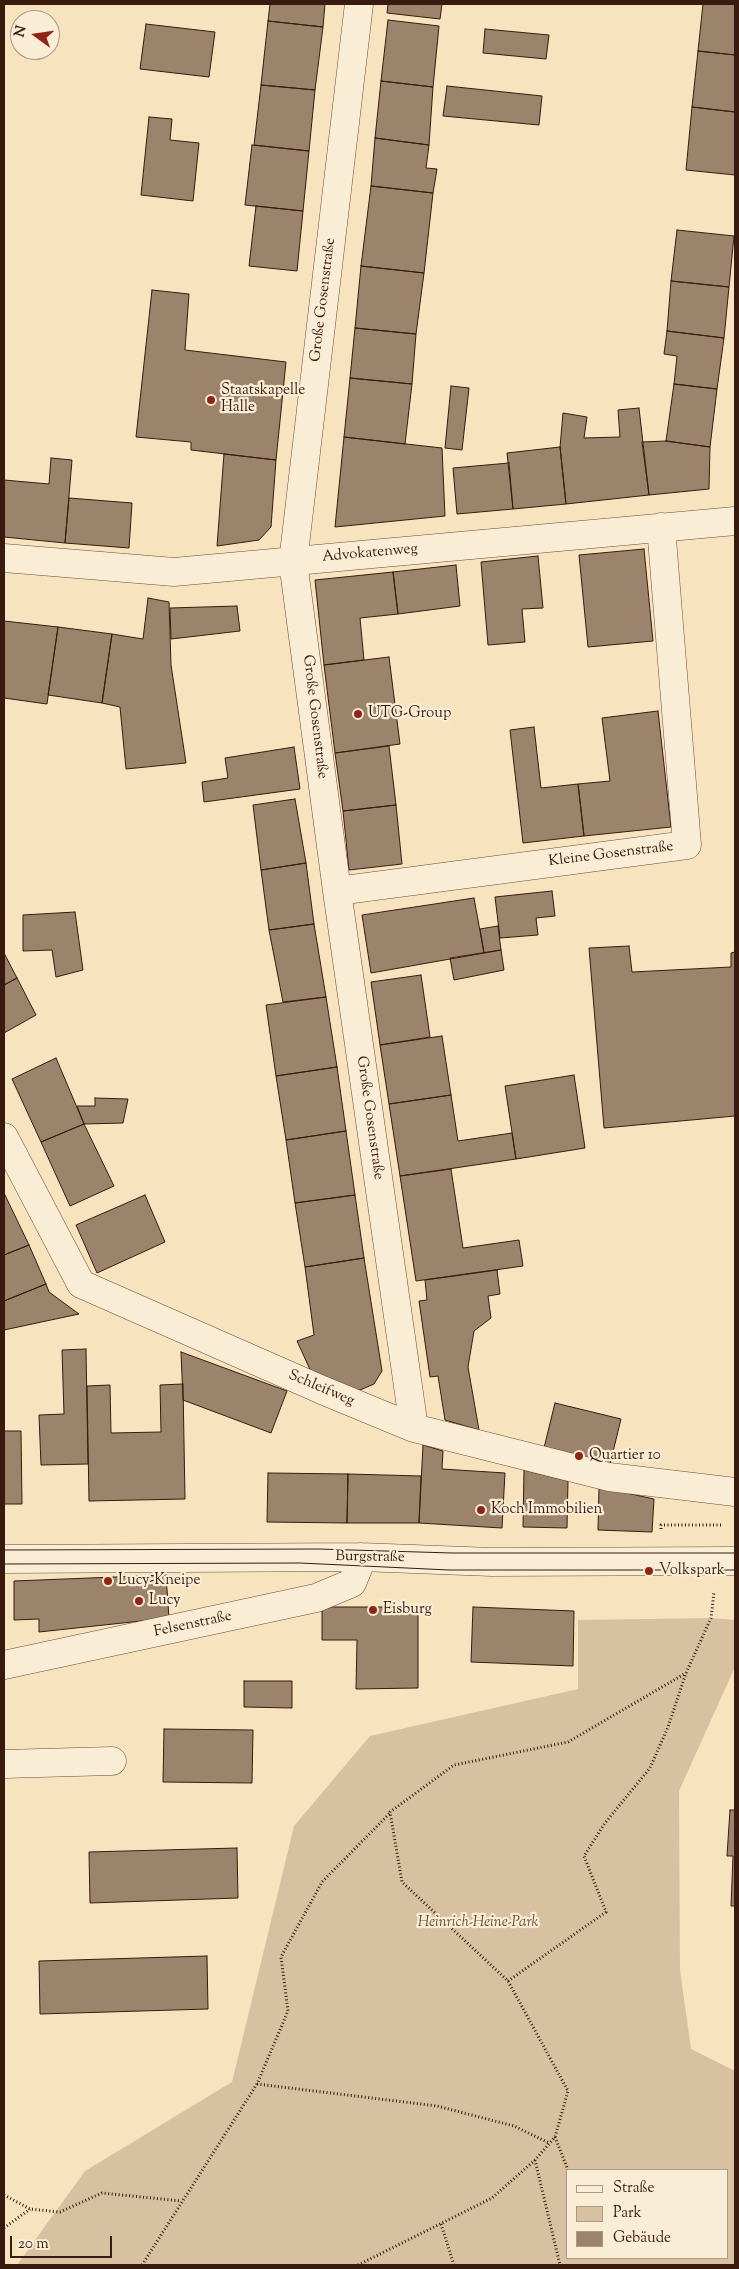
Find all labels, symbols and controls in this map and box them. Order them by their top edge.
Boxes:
north arrow [10,10,60,60]
text: N [10,24,32,39]
street label: Große Gosenstraße [307,237,341,363]
place label: Staatskapelle Halle [221,382,305,417]
marker: Staatskapelle Halle [205,394,217,406]
street label: Advokatenweg [321,541,419,567]
street label: Große Gosenstraße [297,654,331,780]
place label: UTG-Group [368,705,451,723]
marker: UTG-Group [352,708,364,720]
street label: Kleine Gosenstraße [548,838,674,872]
street label: Große Gosenstraße [351,1055,387,1181]
street label: Schleifweg [285,1367,357,1411]
place label: Quartier 10 [589,1447,661,1465]
marker: Quartier 10 [573,1450,585,1462]
place label: Koch Immobilien [491,1501,602,1519]
marker: Koch Immobilien [475,1504,487,1516]
street label: Burgstraße [335,1548,405,1568]
place label: Volkspark [659,1562,725,1580]
marker: Volkspark [643,1565,655,1577]
place label: Lucy-Kneipe [118,1572,200,1590]
marker: Lucy-Kneipe [102,1575,114,1587]
place label: Lucy [149,1592,180,1610]
marker: Lucy [133,1595,145,1607]
place label: Eisburg [383,1601,432,1619]
marker: Eisburg [367,1604,379,1616]
street label: Felsenstraße [152,1608,234,1642]
park label: Heinrich-Heine-Park [418,1914,538,1932]
legend [566,2169,729,2259]
text: Straße [613,2178,655,2199]
text: Park [613,2203,642,2224]
scale bar [12,2226,115,2258]
text: Gebäude [613,2228,671,2249]
text: 20 m [18,2234,49,2255]

